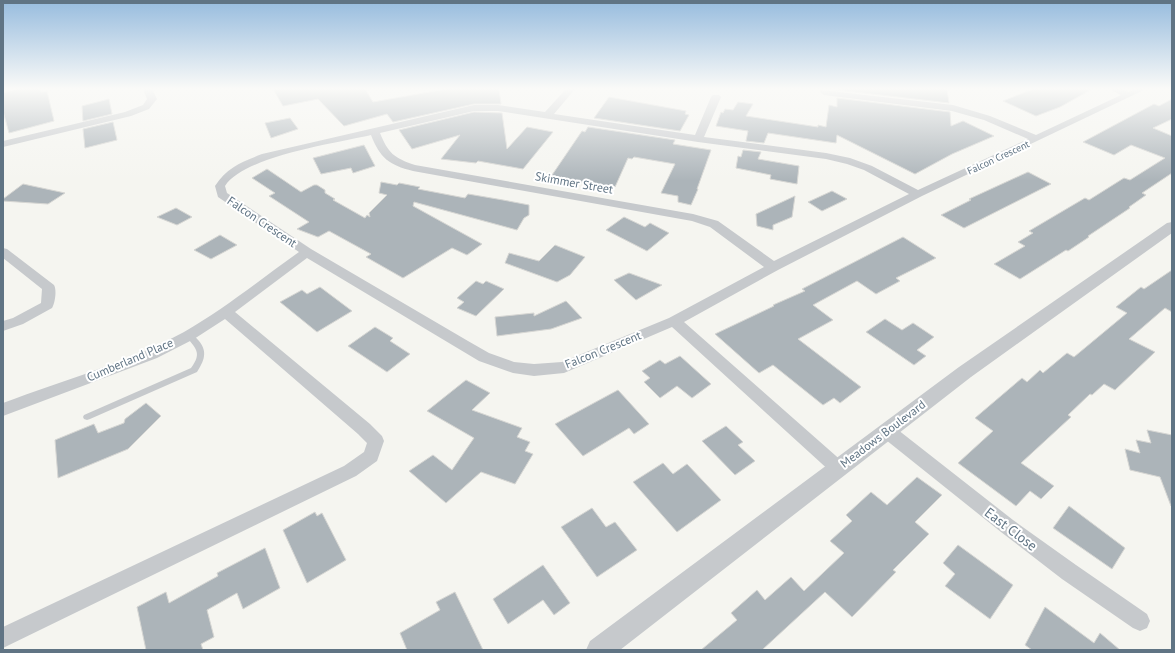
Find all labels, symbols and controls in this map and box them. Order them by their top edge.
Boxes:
street label: Falcon Crescent [965,137,1032,178]
street label: Skimmer Street [534,168,614,197]
street label: Falcon Crescent [225,193,300,250]
street label: Falcon Crescent [563,327,643,372]
street label: Cumberland Place [84,335,175,385]
street label: Meadows Boulevard [837,397,928,471]
street label: East Close [981,503,1041,555]

